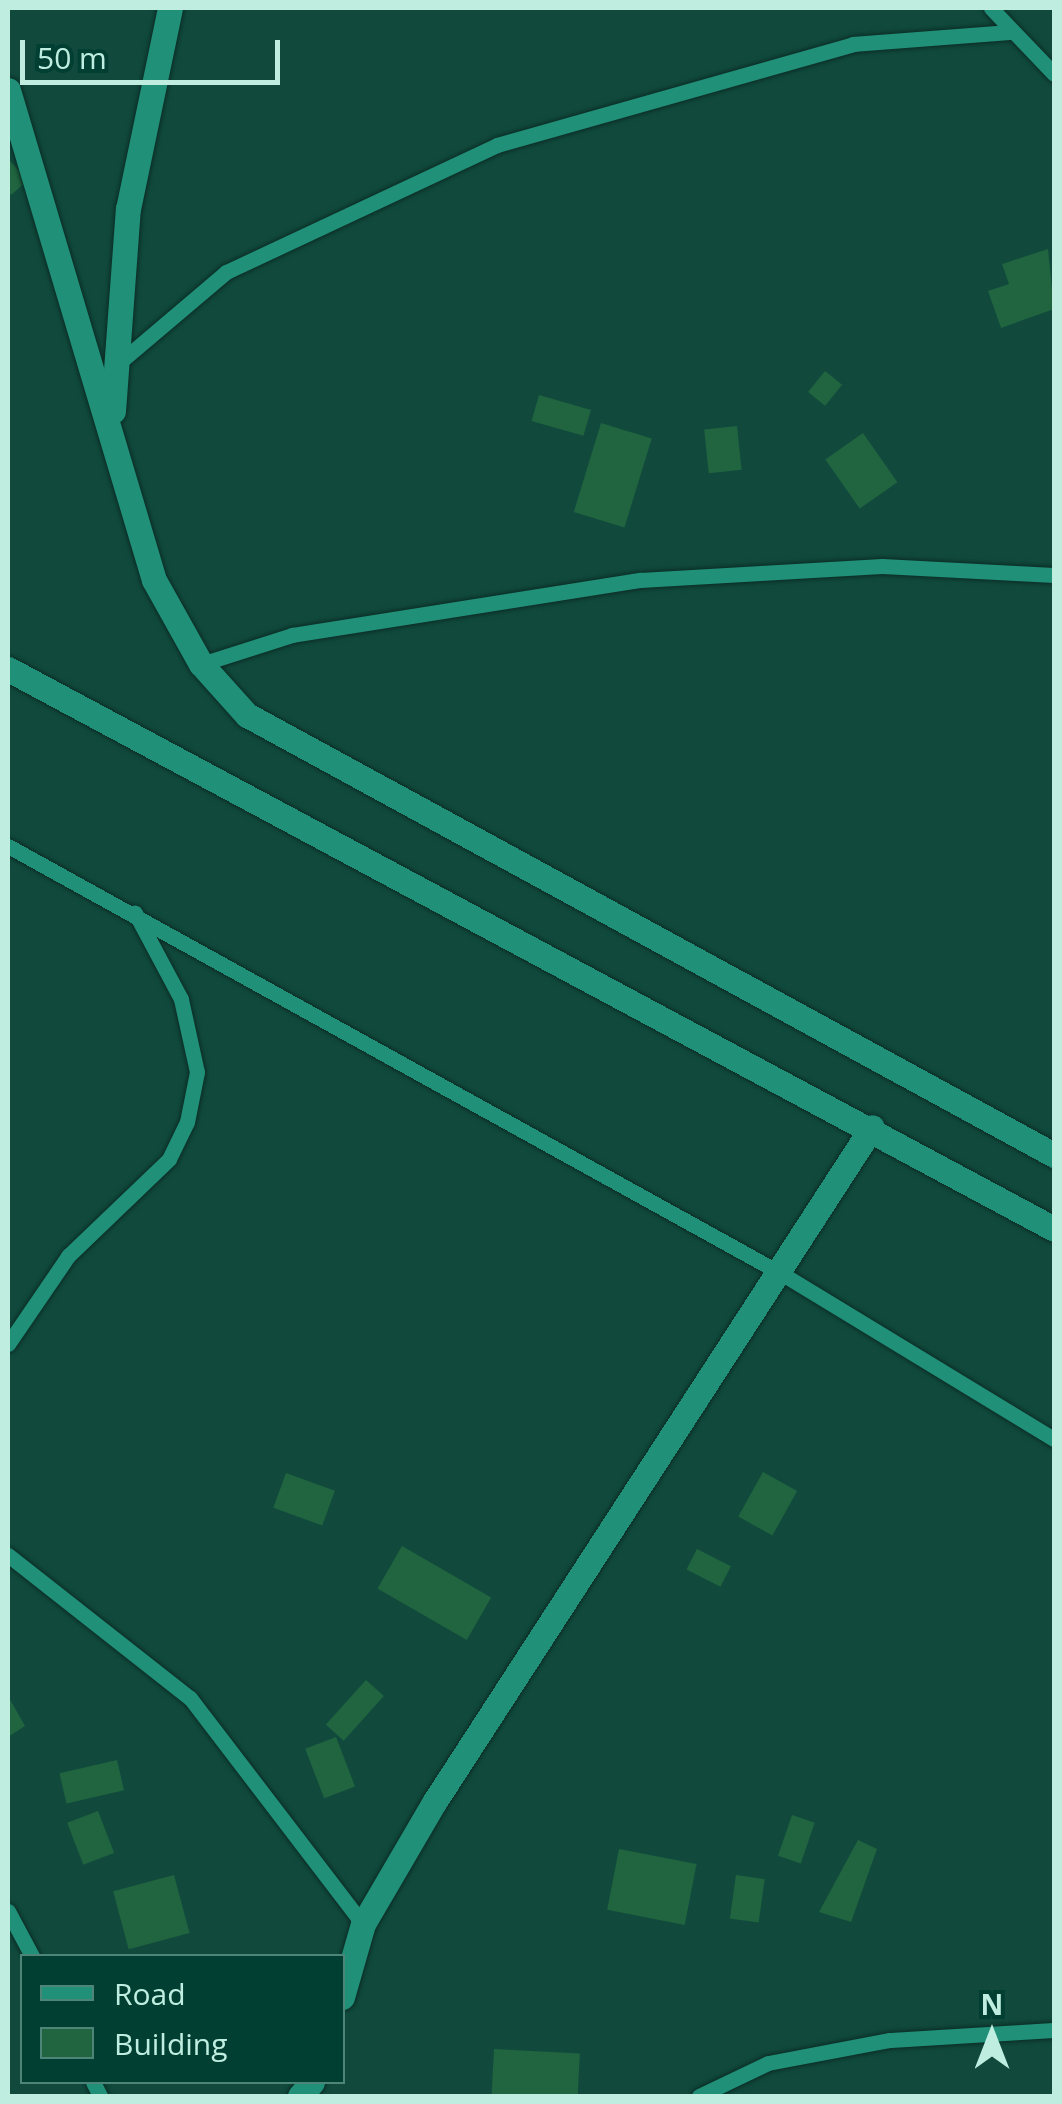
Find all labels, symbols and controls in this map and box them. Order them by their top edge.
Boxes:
scale bar [25,20,285,82]
text: 50 m [37,37,107,78]
legend [20,1954,345,2084]
text: Road [114,1973,186,2014]
north arrow [942,1984,1042,2084]
text: N [981,1985,1003,2023]
text: Building [114,2023,228,2064]

